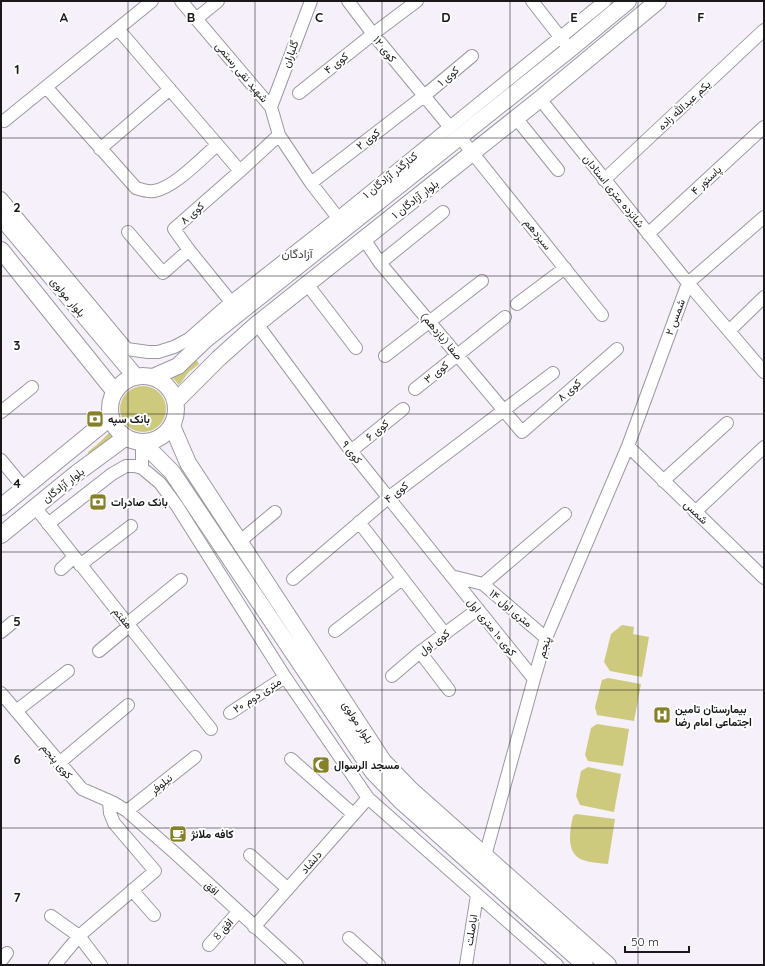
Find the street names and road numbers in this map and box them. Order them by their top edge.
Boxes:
street label: کوی ۱۲ [370,33,400,65]
street label: گلباران [279,38,301,70]
street label: شهید نقی رستمی [213,39,272,105]
street label: کوی ۴ [321,49,351,77]
street label: کوی ۱ [434,63,462,89]
street label: یکم عبدالله زاده [655,77,714,134]
street label: کوی ۲ [353,125,383,153]
street label: کنارگذر آزادگان ۱ [360,149,420,201]
street label: شانزده متری استادان [580,152,648,231]
street label: پاستور ۴ [688,162,725,198]
street label: بلوار آزادگان ۱ [389,176,441,222]
street label: کوی ۸ [177,199,207,227]
street label: سیزدهم [520,215,555,253]
street label: بلوار مولوی [47,274,89,320]
street label: شمس ۲ [662,297,688,337]
street label: صفا (یازدهم) [417,309,466,363]
street label: کوی ۳ [421,358,451,386]
street label: کوی ۸ [554,376,584,404]
street label: کوی ۶ [363,416,392,444]
street label: کوی ۹ [339,438,366,467]
street label: بلوار آزادگان [39,464,87,506]
street label: کوی ۴ [381,478,411,506]
street label: شمس [681,497,711,527]
street label: ۱۴ متری اول [487,586,535,630]
street label: کوی ۱۰ متری اول [464,595,520,659]
street label: هفتم [109,604,136,633]
street label: کوی اول [416,626,452,658]
street label: پنجم [534,635,555,660]
street label: ۲۰ متری دوم [230,674,284,717]
street label: بلوار مولوی [339,698,377,746]
street label: کوی پنجم [37,740,76,782]
street label: نیلوفر [146,771,175,798]
street label: دلشاد [297,848,325,876]
street label: افق [202,878,222,898]
street label: اباصلت [462,913,480,947]
street label: افق 8 [210,915,236,943]

